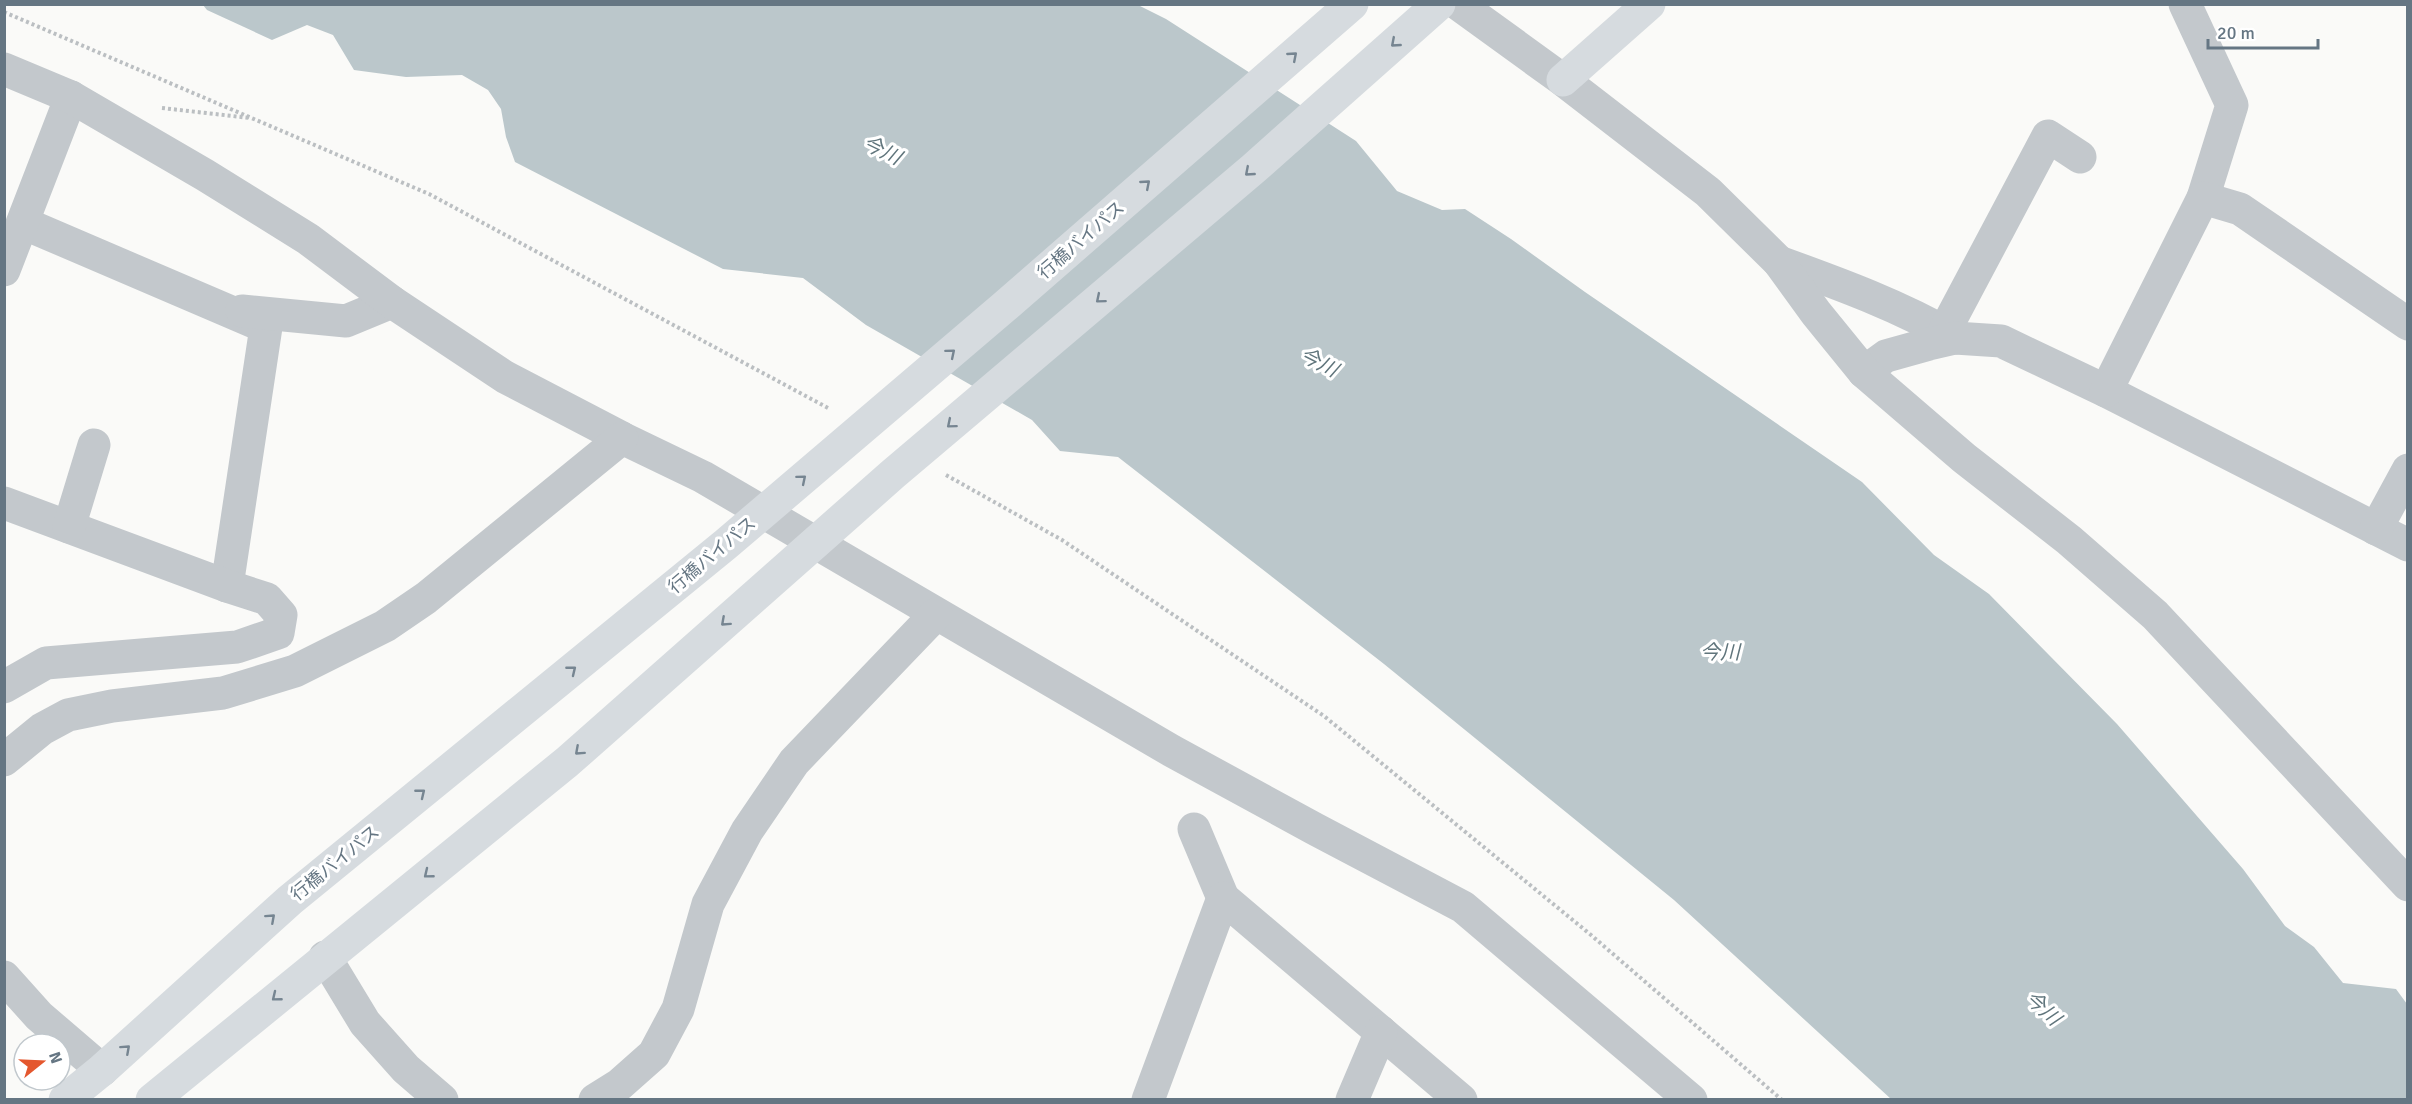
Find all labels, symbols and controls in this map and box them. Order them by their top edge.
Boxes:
scale bar [2208,12,2318,50]
text: 20 m [2217,22,2255,44]
one-way arrow [1391,36,1402,47]
one-way arrow [1286,52,1297,63]
water label: 今川 [858,130,907,171]
one-way arrow [1245,165,1256,176]
one-way arrow [1139,180,1150,191]
street label: 行橋バイパス [1033,196,1129,284]
one-way arrow [1096,291,1107,302]
water label: 今川 [1295,342,1344,384]
one-way arrow [944,349,955,360]
one-way arrow [947,417,958,428]
one-way arrow [795,475,806,486]
street label: 行橋バイパス [664,512,760,598]
one-way arrow [721,615,732,626]
water label: 今川 [1700,640,1742,665]
one-way arrow [565,666,576,677]
one-way arrow [575,744,586,755]
one-way arrow [414,790,425,801]
street label: 行橋バイパス [286,821,384,905]
one-way arrow [424,867,435,878]
one-way arrow [264,914,274,925]
water label: 今川 [2019,986,2067,1032]
one-way arrow [272,990,283,1001]
north arrow [12,1032,72,1092]
one-way arrow [119,1045,130,1056]
text: N [44,1049,67,1066]

